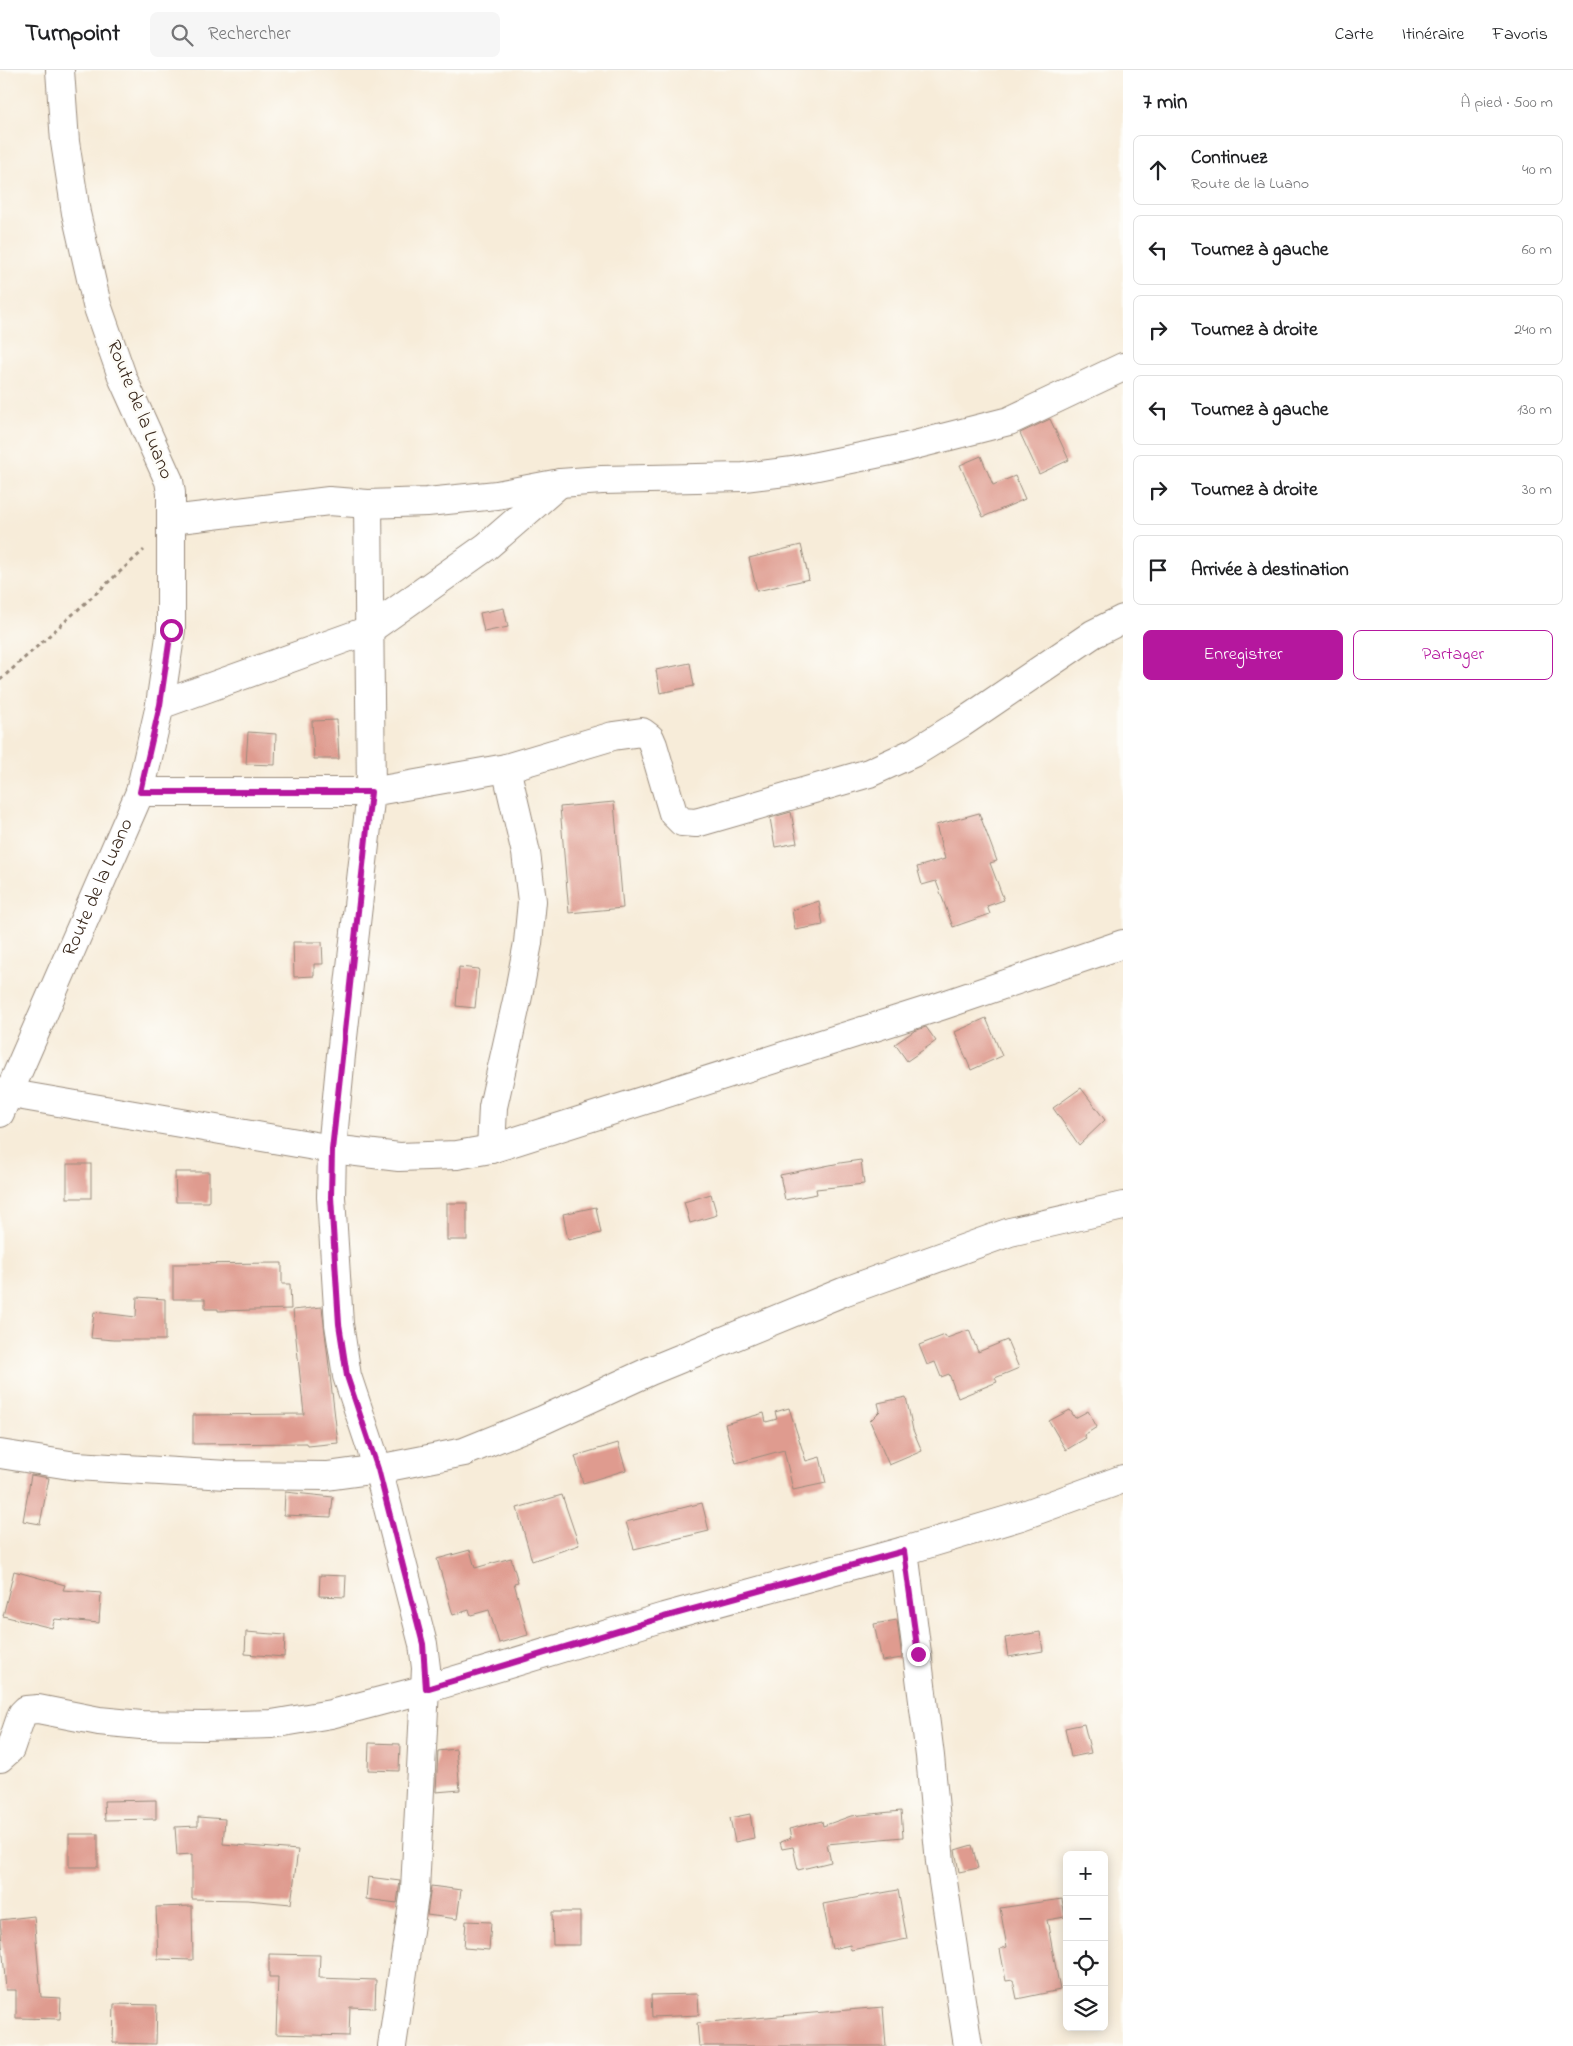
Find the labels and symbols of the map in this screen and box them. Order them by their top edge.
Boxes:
street label: Route de la Luano [98,336,180,484]
route start [160,619,183,642]
street label: Route de la Luano [55,814,141,961]
route end [907,1643,930,1666]

